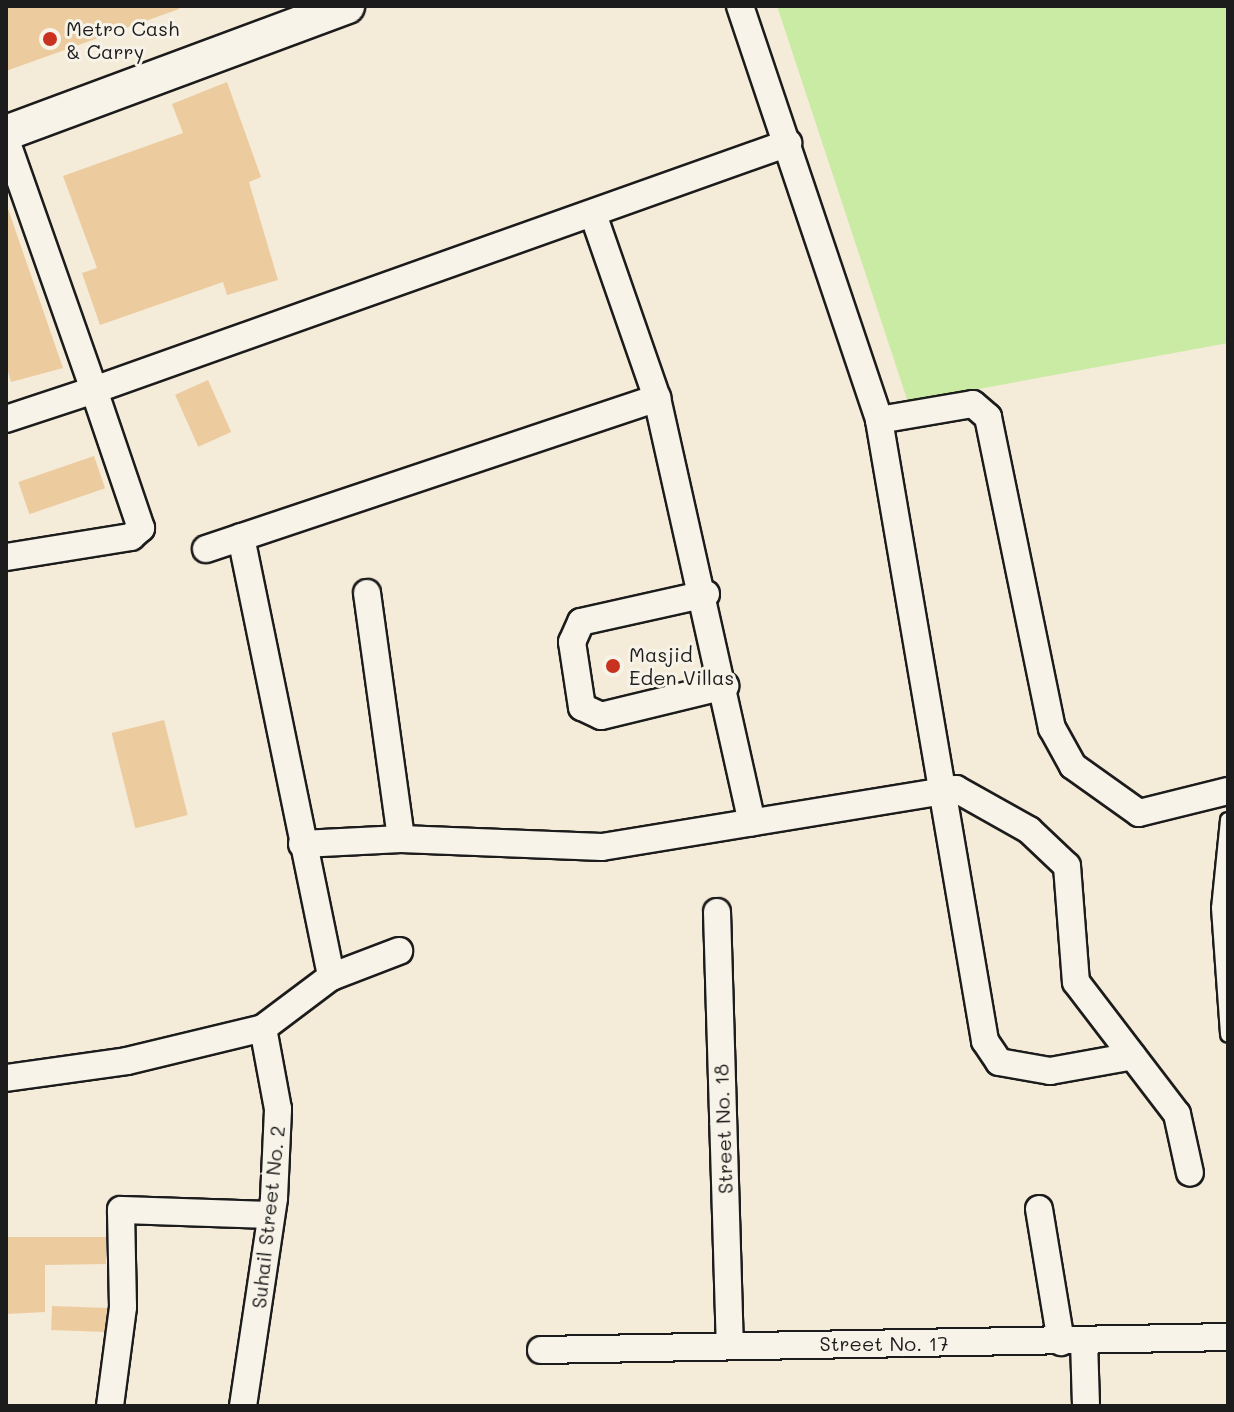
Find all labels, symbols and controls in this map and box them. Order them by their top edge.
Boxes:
place label: Metro Cash & Carry [66,16,179,63]
marker: Metro Cash & Carry [41,30,59,48]
place label: Masjid Eden Villas [629,642,734,689]
marker: Masjid Eden Villas [604,657,622,675]
street label: Street No. 18 [709,1064,737,1194]
street label: Suhail Street No. 2 [246,1124,290,1310]
street label: Street No. 17 [819,1331,949,1355]

